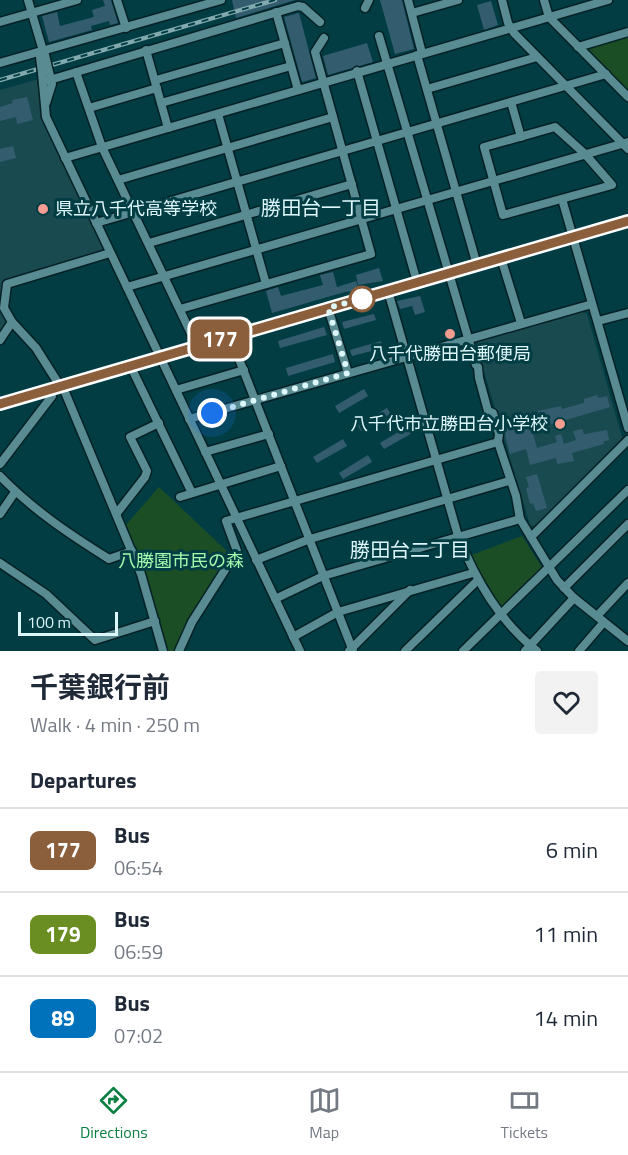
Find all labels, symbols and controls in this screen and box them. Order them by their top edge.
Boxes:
district label: 勝田台一丁目 [261,192,381,223]
place label: 県立八千代高等学校 [55,195,217,222]
marker: 県立八千代高等学校 [36,202,50,216]
unlabelled marker [349,286,375,312]
line badge: 177 [186,320,254,358]
text: 177 [202,323,238,355]
marker: 八千代勝田台郵便局 [443,327,457,341]
place label: 八千代勝田台郵便局 [369,340,531,367]
your location [197,398,227,428]
place label: 八千代市立勝田台小学校 [350,410,548,437]
marker: 八千代市立勝田台小学校 [553,417,567,431]
district label: 勝田台二丁目 [350,534,470,565]
park label: 八勝園市民の森 [118,547,244,574]
scale bar [18,609,118,636]
text: 100 m [27,610,71,634]
text: 千葉銀行前 [30,665,170,708]
button: heart [535,671,598,734]
text: Walk · 4 min · 250 m [30,709,200,740]
text: Departures [30,763,137,797]
text: Bus [114,818,150,852]
text: 6 min [546,833,598,867]
text: 177 [45,834,81,866]
text: 06:54 [114,852,163,883]
text: Bus [114,902,150,936]
text: 11 min [533,917,598,951]
text: 179 [45,918,81,950]
text: 06:59 [114,936,163,967]
text: Bus [114,986,150,1020]
text: 14 min [533,1001,598,1035]
text: 89 [51,1002,75,1034]
text: 07:02 [114,1020,163,1051]
tab: Directions [80,1084,148,1144]
tab: Map [308,1084,341,1144]
tab: Tickets [501,1084,548,1144]

